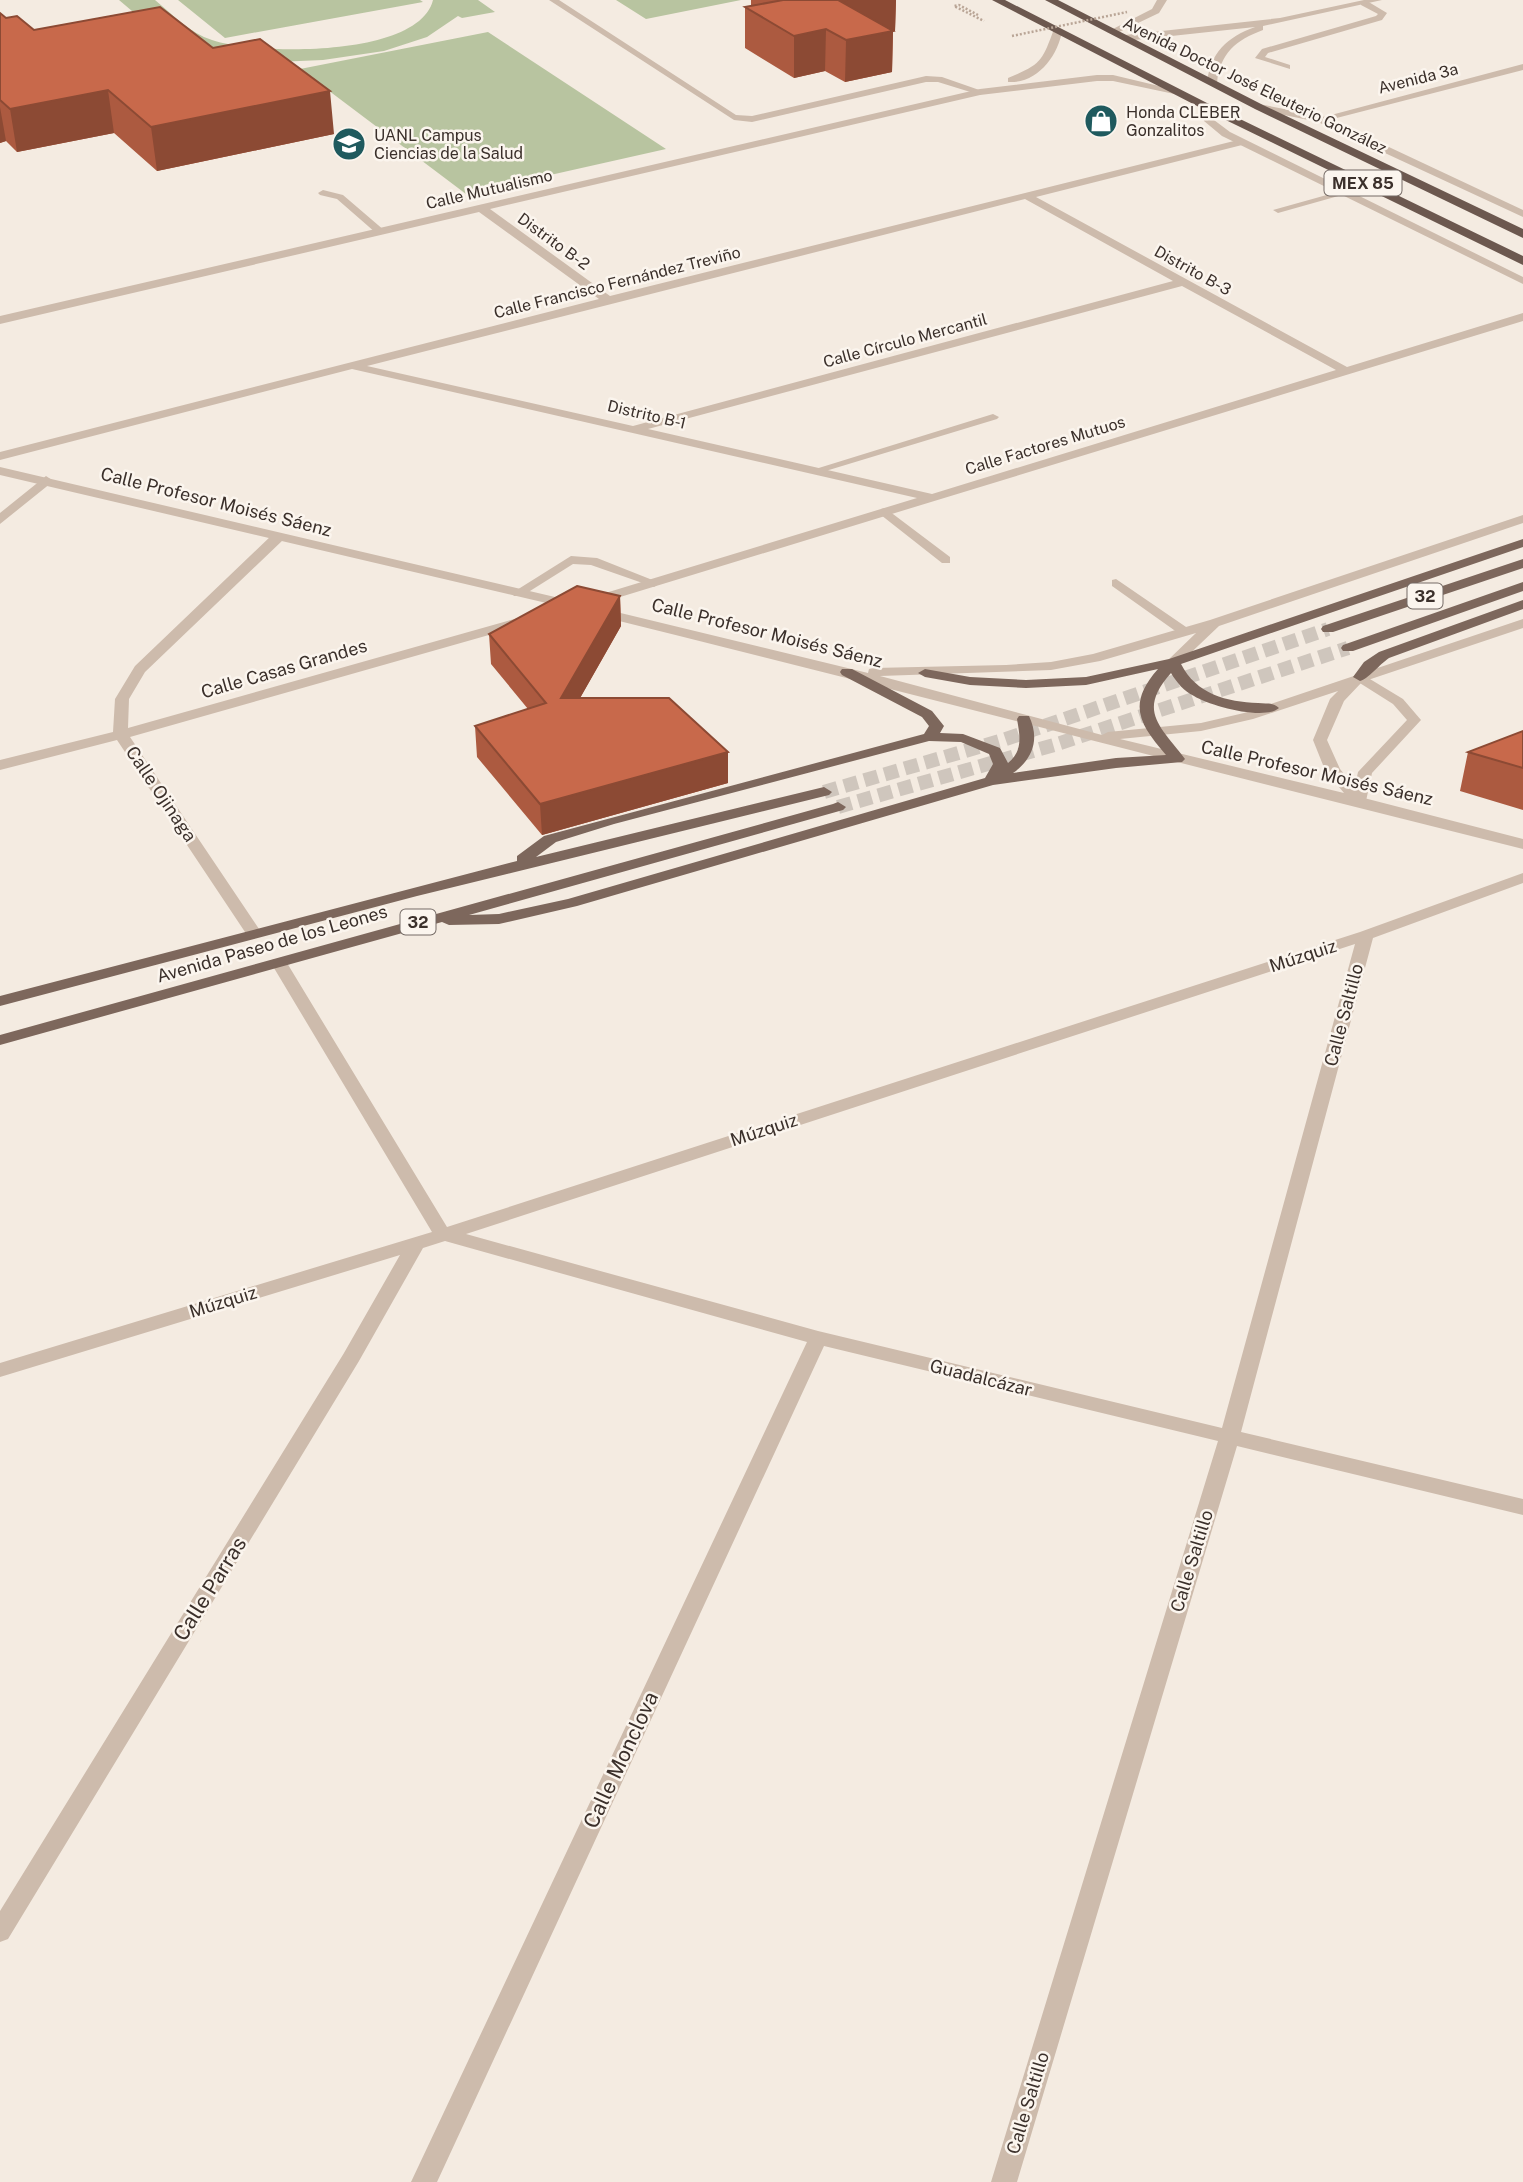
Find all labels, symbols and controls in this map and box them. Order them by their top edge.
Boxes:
street label: Avenida Doctor José Eleuterio González [1120,13,1390,158]
street label: Avenida 3a [1376,59,1460,98]
shop icon: Honda CLEBER Gonzalitos [1082,102,1120,140]
place label: Honda CLEBER Gonzalitos [1126,103,1241,140]
school or university icon: UANL Campus Ciencias de la Salud [330,125,368,163]
place label: UANL Campus Ciencias de la Salud [374,126,523,163]
street label: Calle Mutualismo [424,166,554,213]
road number: MEX 85 [1324,170,1402,196]
street label: Distrito B-2 [514,209,593,274]
street label: Distrito B-3 [1151,242,1235,299]
street label: Calle Francisco Fernández Treviño [492,243,742,322]
street label: Calle Círculo Mercantil [821,309,989,372]
street label: Distrito B-1 [606,396,688,433]
street label: Calle Factores Mutuos [963,412,1127,479]
street label: Calle Profesor Moisés Sáenz [99,463,334,540]
road number: 32 [1408,583,1442,608]
street label: Calle Profesor Moisés Sáenz [650,594,885,671]
street label: Calle Casas Grandes [198,635,369,702]
street label: Calle Profesor Moisés Sáenz [1199,736,1435,809]
street label: Calle Ojinaga [122,742,201,845]
street label: Avenida Paseo de los Leones [154,900,390,987]
road number: 32 [400,910,436,934]
street label: Múzquiz [1267,935,1339,976]
street label: Calle Saltillo [1320,961,1367,1069]
street label: Múzquiz [728,1109,800,1150]
street label: Múzquiz [187,1281,259,1322]
street label: Guadalcázar [928,1355,1034,1400]
street label: Calle Saltillo [1166,1507,1217,1614]
street label: Calle Parras [168,1532,251,1645]
street label: Calle Monclova [578,1688,663,1832]
street label: Calle Saltillo [1002,2049,1053,2156]

